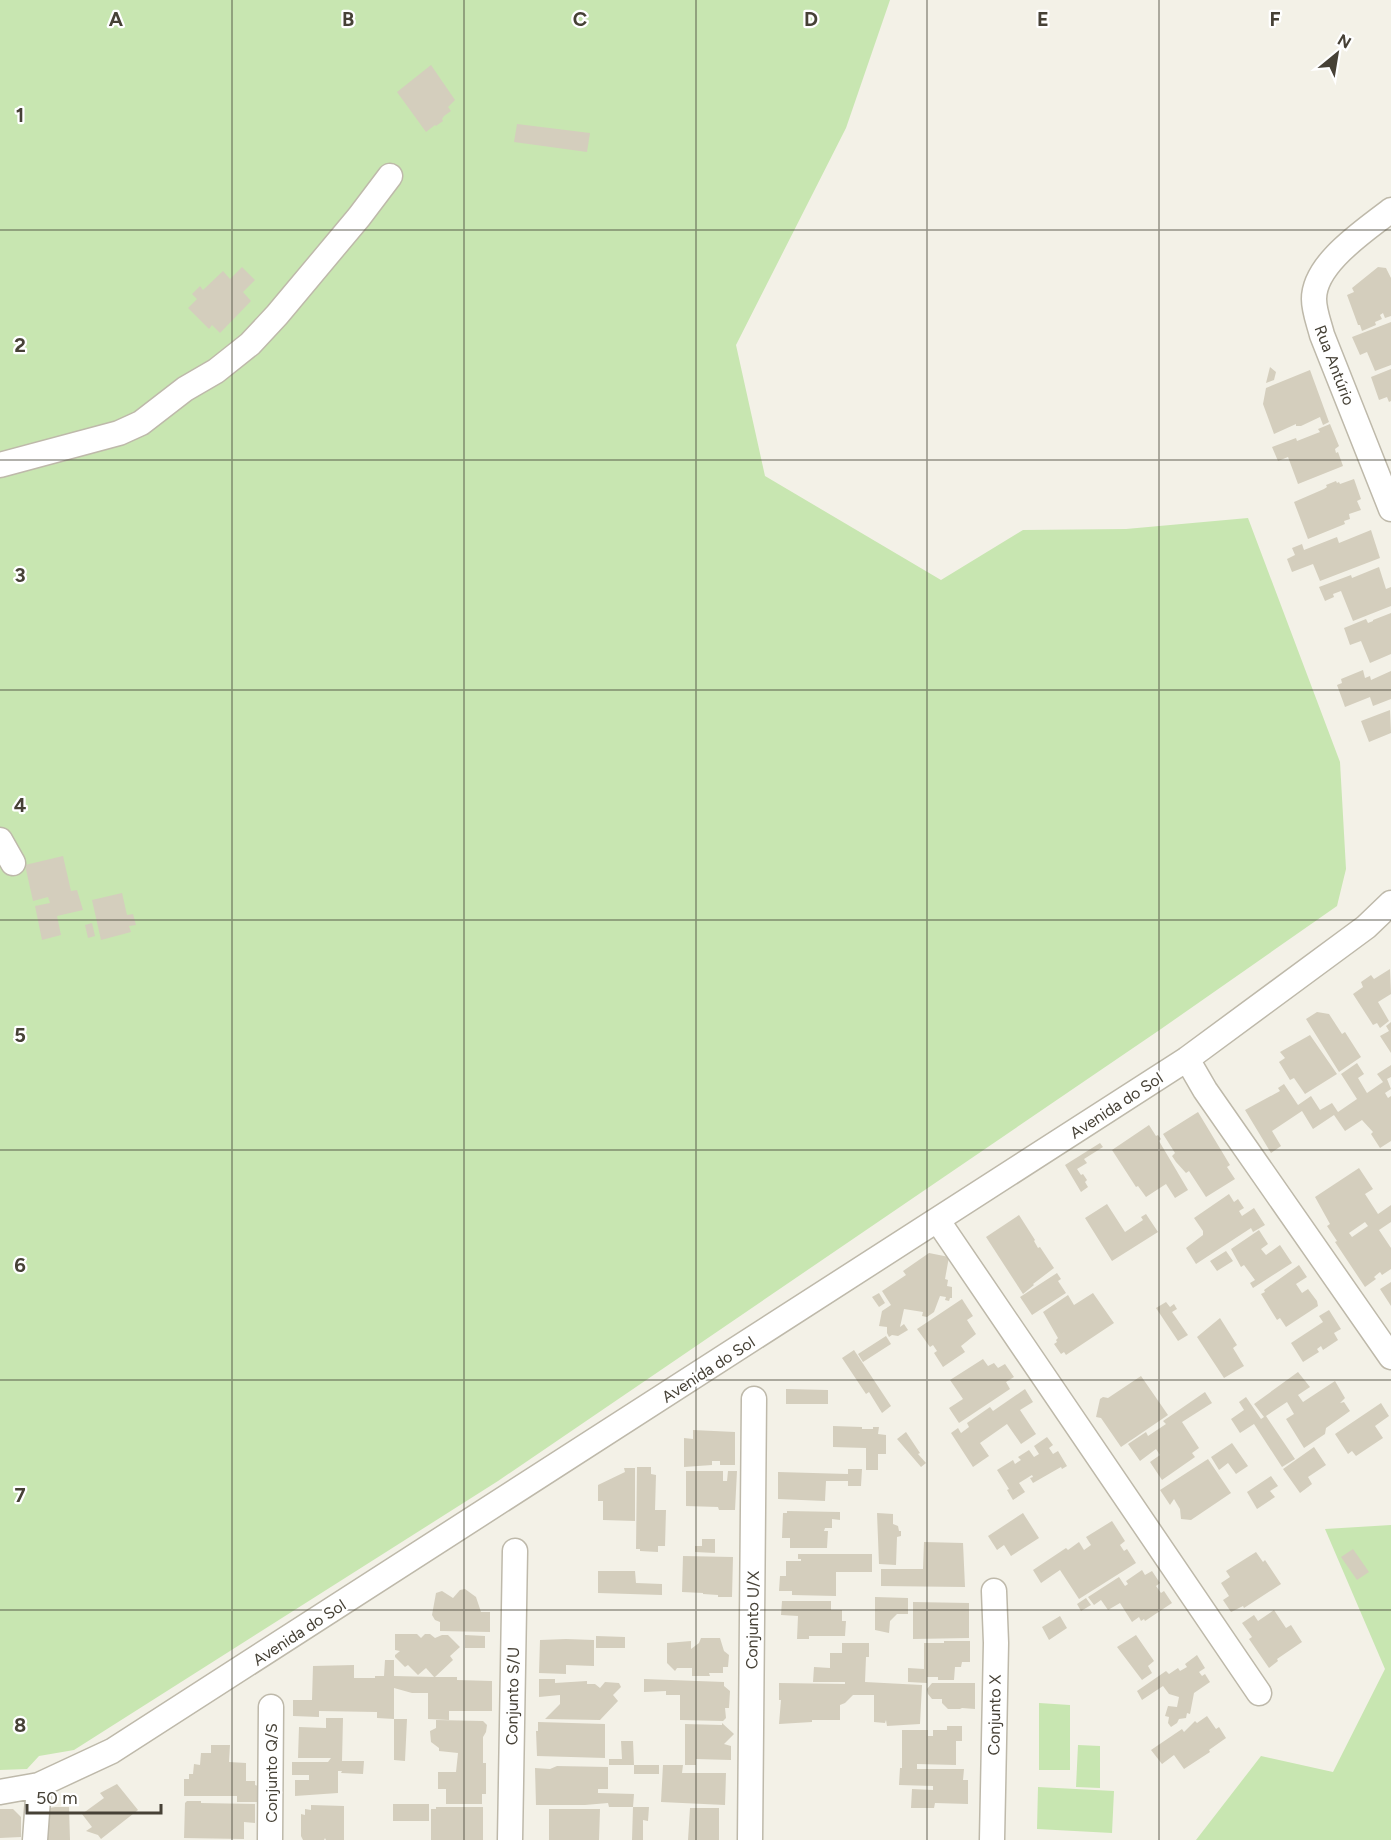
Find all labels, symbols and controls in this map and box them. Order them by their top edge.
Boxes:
text: A [109,7,124,31]
text: B [342,7,354,31]
text: C [573,7,587,31]
text: D [804,7,818,31]
text: E [1037,7,1049,31]
text: F [1269,7,1281,31]
north arrow [1307,24,1367,84]
text: N [1334,30,1354,53]
text: 1 [16,103,24,127]
street label: Rua Antúrio [1311,322,1358,408]
text: 2 [14,333,26,357]
text: 3 [14,563,26,587]
text: 4 [14,793,27,817]
text: 5 [14,1023,26,1047]
street label: Avenida do Sol [1066,1068,1166,1142]
text: 6 [14,1253,26,1277]
street label: Avenida do Sol [658,1332,758,1406]
text: 7 [14,1483,26,1507]
street label: Conjunto U/X [742,1570,763,1669]
street label: Avenida do Sol [249,1595,349,1669]
street label: Conjunto S/U [502,1647,523,1745]
street label: Conjunto X [984,1674,1005,1756]
text: 8 [14,1713,26,1737]
street label: Conjunto Q/S [262,1723,281,1823]
scale bar [27,1777,160,1815]
text: 50 m [36,1787,78,1809]

